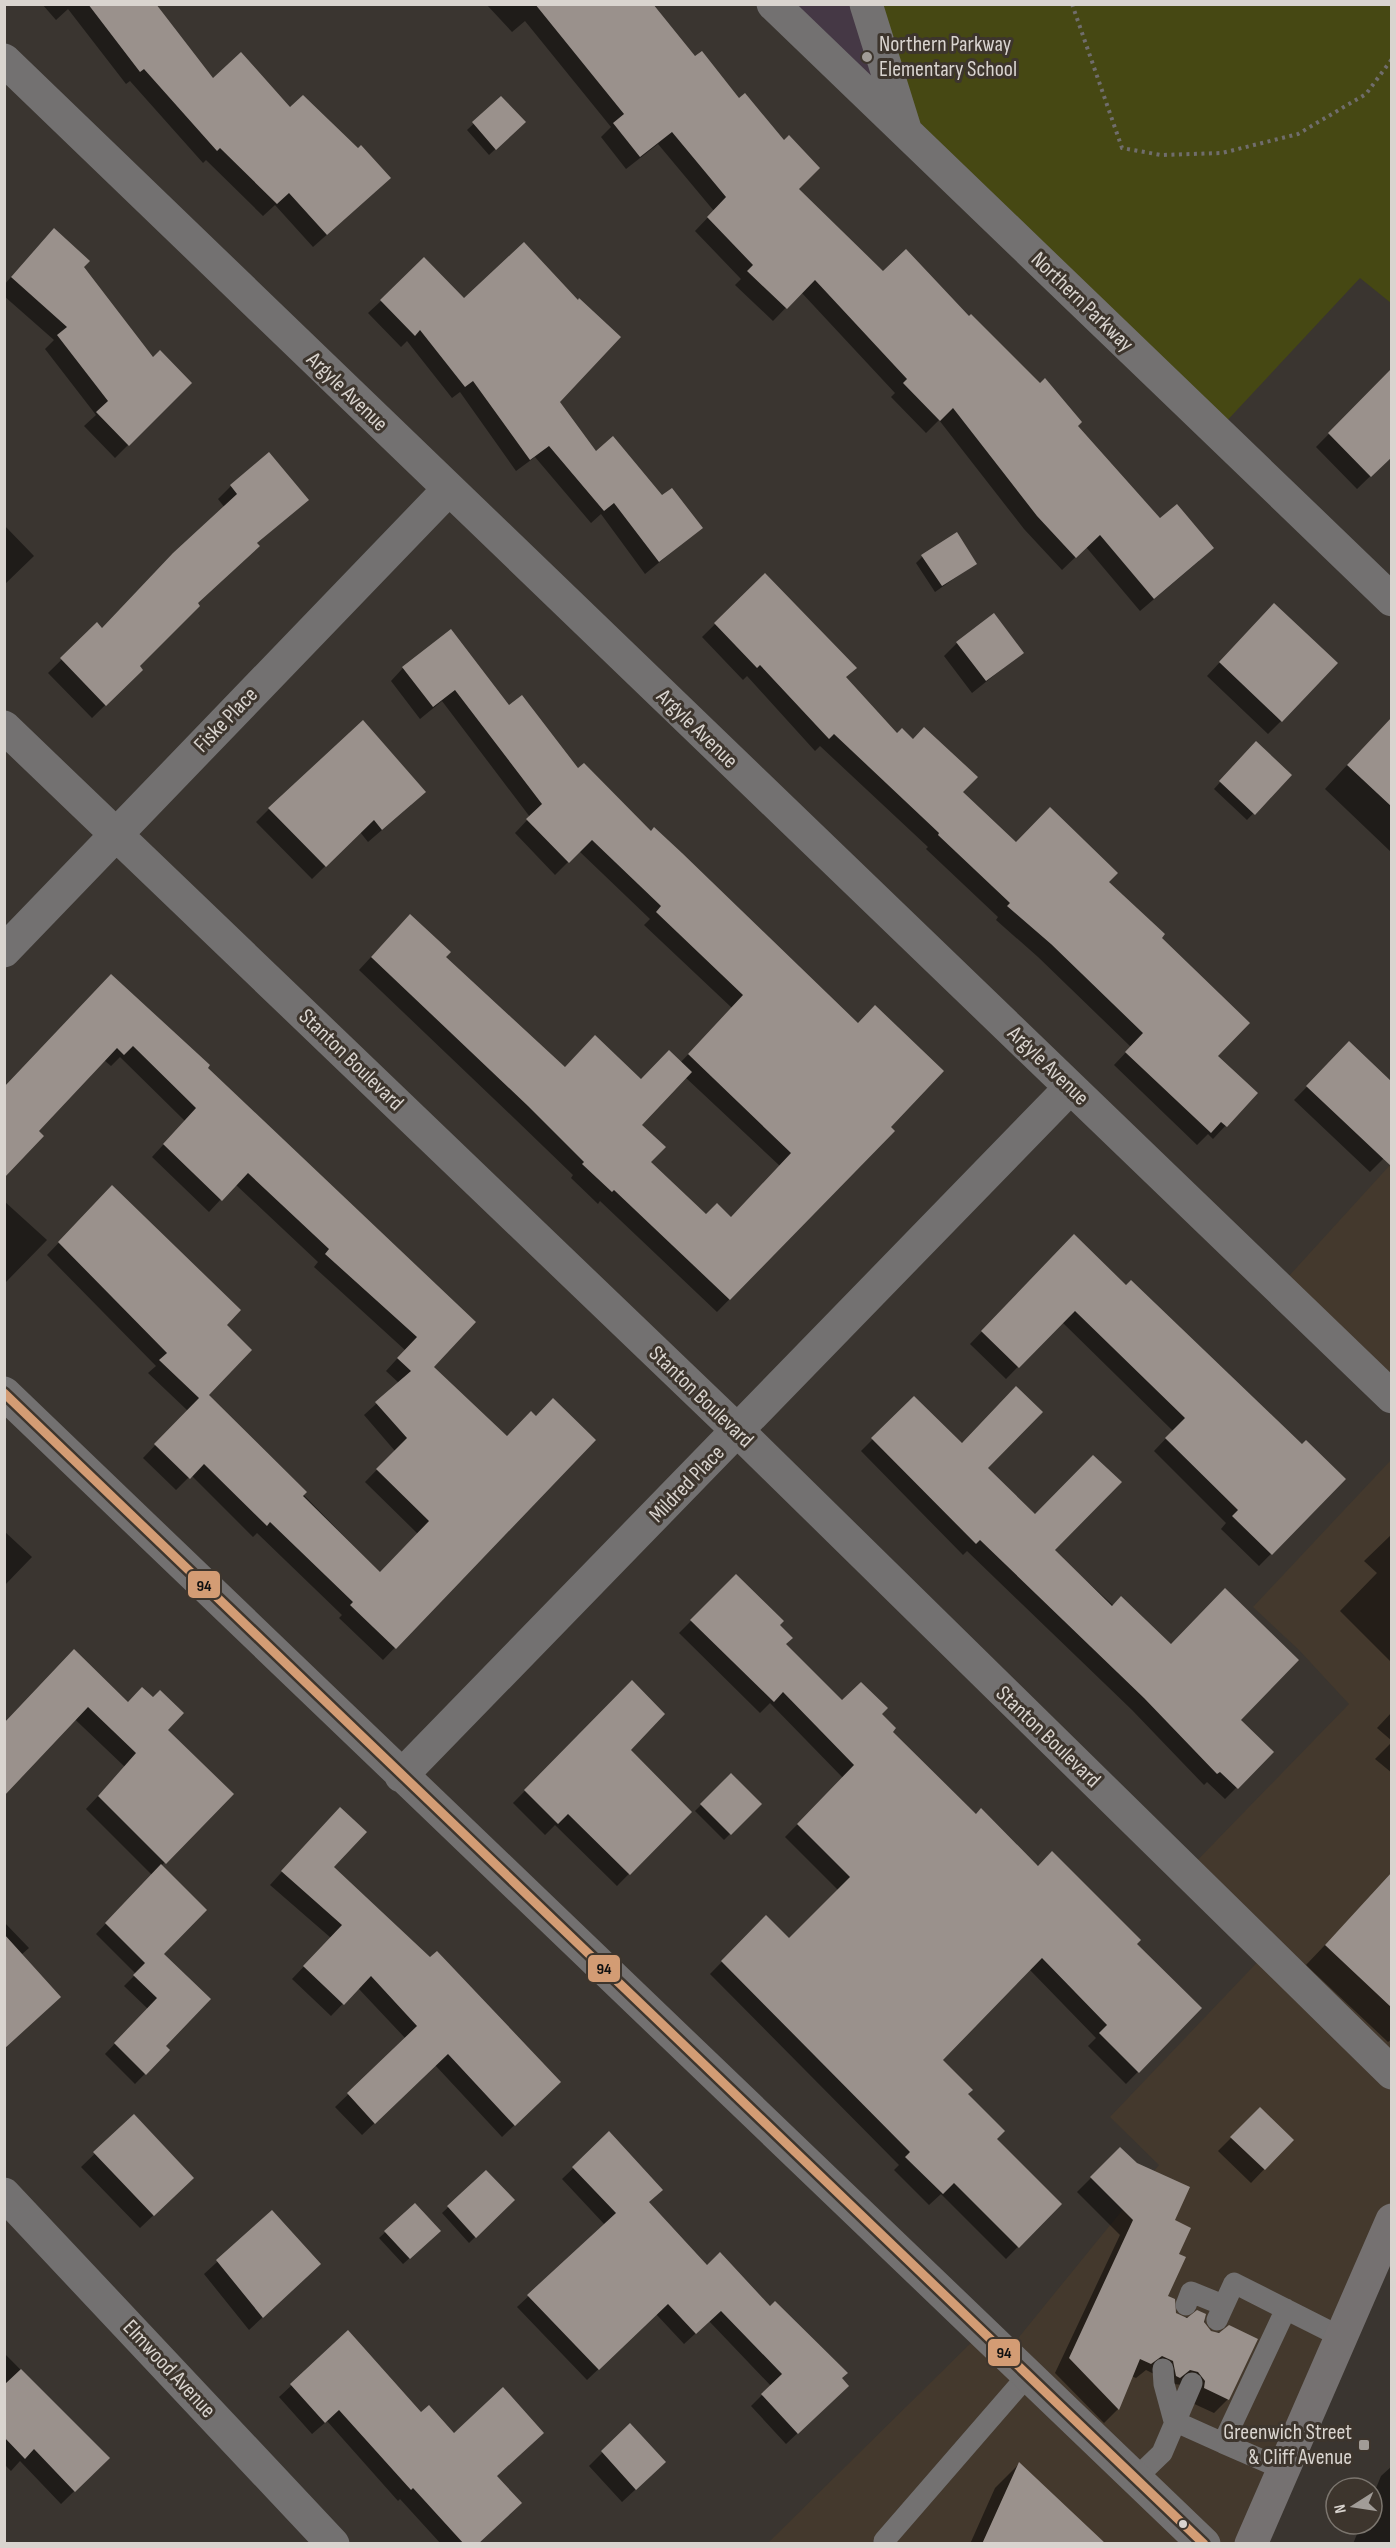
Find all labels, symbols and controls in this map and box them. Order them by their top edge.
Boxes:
place label: Northern Parkway Elementary School [879,31,1017,83]
marker: Northern Parkway Elementary School [860,50,874,64]
street label: Northern Parkway [1025,246,1139,358]
street label: Argyle Avenue [300,346,393,437]
street label: Fiske Place [188,682,264,758]
street label: Argyle Avenue [650,683,743,774]
street label: Stanton Boulevard [293,1003,409,1117]
street label: Argyle Avenue [1001,1020,1094,1111]
street label: Stanton Boulevard [643,1340,759,1454]
street label: Mildred Place [643,1440,731,1528]
line badge: 94 [187,1570,221,1599]
text: 94 [196,1577,212,1596]
street label: Stanton Boulevard [990,1680,1106,1794]
line badge: 94 [587,1954,621,1983]
text: 94 [596,1960,612,1979]
street label: Elmwood Avenue [117,2314,221,2424]
line badge: 94 [987,2338,1021,2367]
text: 94 [996,2344,1012,2363]
place label: Greenwich Street & Cliff Avenue [1223,2419,1352,2471]
marker: Greenwich Street & Cliff Avenue [1357,2438,1371,2452]
north arrow [1324,2476,1384,2536]
text: N [1331,2503,1351,2515]
unlabelled marker [1177,2518,1189,2530]

